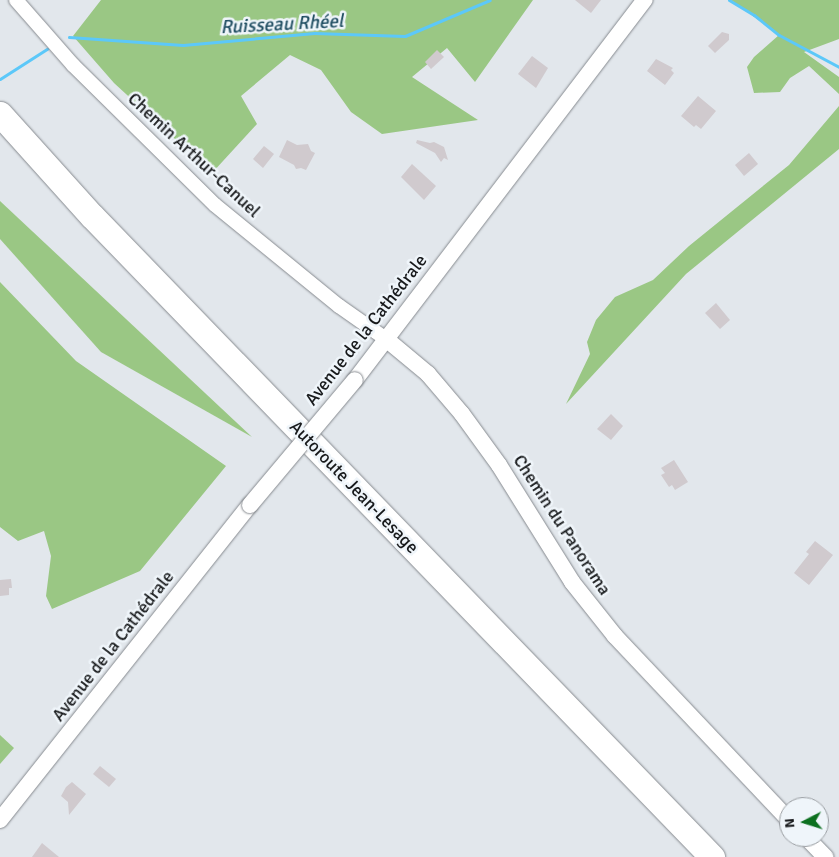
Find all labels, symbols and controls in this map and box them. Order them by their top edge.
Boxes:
water label: Ruisseau Rhéel [220,10,344,40]
street label: Chemin Arthur-Canuel [123,88,265,222]
street label: Avenue de la Cathédrale [300,250,432,410]
street label: Autoroute Jean-Lesage [285,416,423,558]
street label: Chemin du Panorama [508,451,616,599]
street label: Avenue de la Cathédrale [47,566,179,726]
north arrow [779,797,829,847]
text: N [781,818,798,829]

